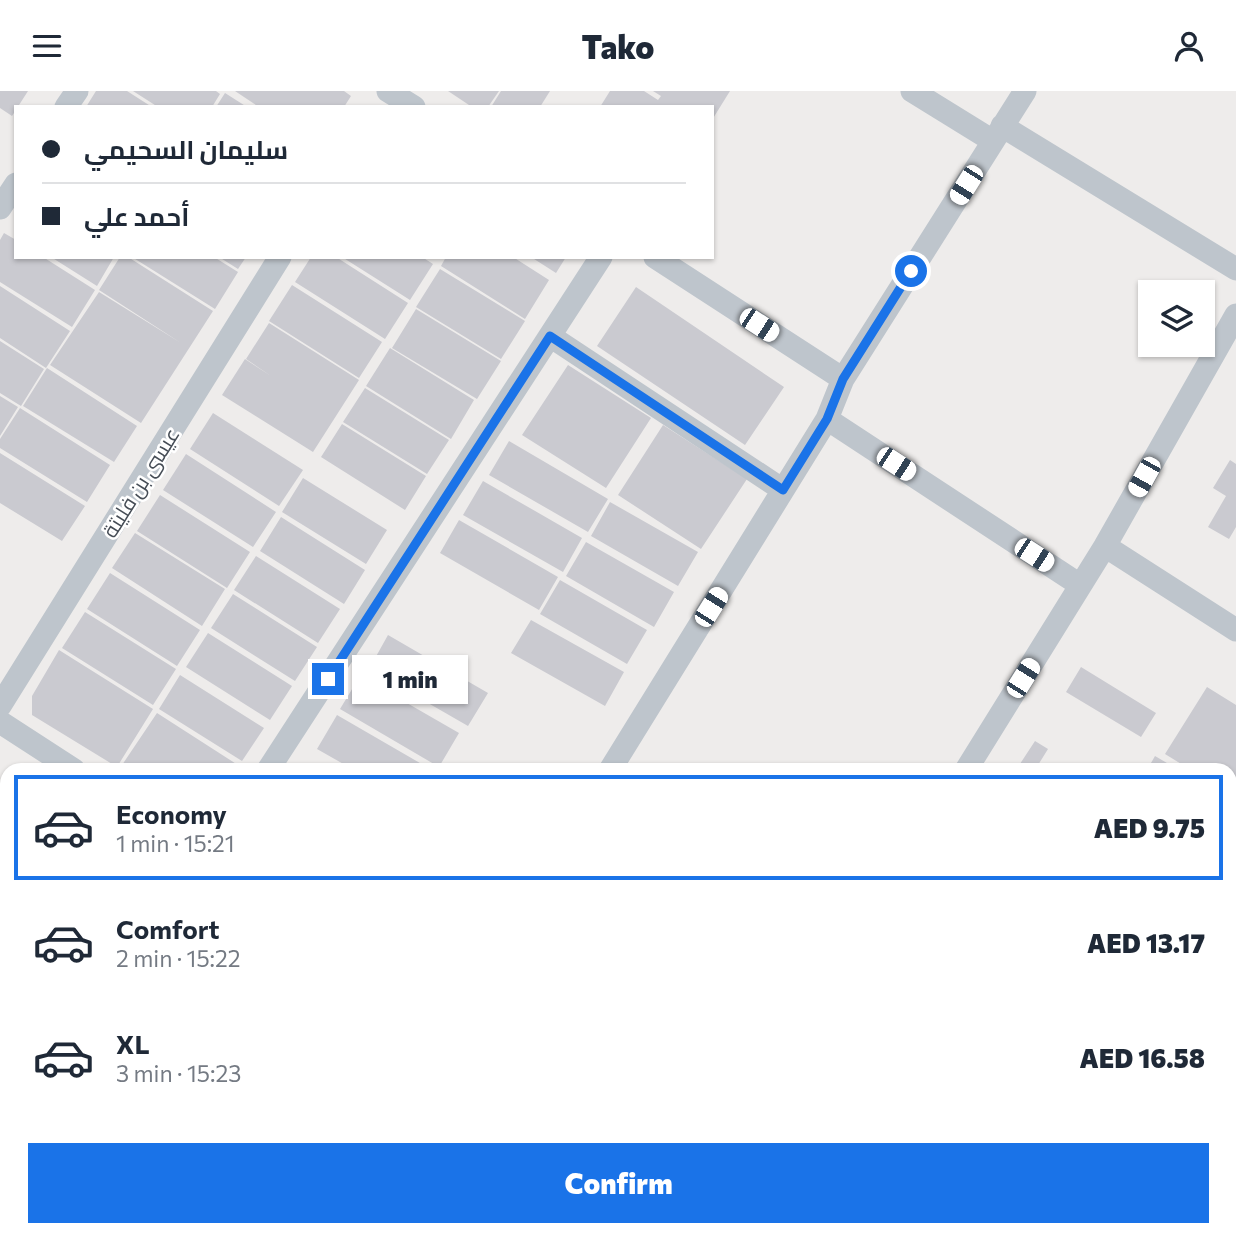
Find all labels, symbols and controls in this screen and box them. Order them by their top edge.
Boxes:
text: Tako [582,26,654,66]
icon: menu [28,27,66,65]
icon: person [1170,27,1208,65]
text: سليمان السحيمي [84,133,288,164]
car [946,162,987,208]
text: أحمد علي [84,200,189,231]
route start [895,255,927,287]
map controls [1138,280,1215,357]
button: layers [1138,280,1215,357]
car [736,305,783,345]
street label: عيسى بن فليتة [96,422,185,543]
car [873,444,920,484]
car [1125,454,1164,500]
car [1011,535,1058,575]
car [691,584,732,630]
callout: 1 min [352,655,468,703]
car [1003,655,1044,701]
route end [312,663,344,695]
text: 1 min [382,665,438,693]
icon: car [32,796,95,859]
text: Economy [116,798,227,829]
text: AED 9.75 [1094,812,1205,843]
text: 1 min · 15:21 [116,829,235,857]
icon: car [32,911,95,974]
text: Comfort [116,913,219,944]
text: AED 13.17 [1087,927,1205,958]
text: 2 min · 15:22 [116,944,241,972]
icon: car [32,1026,95,1089]
text: XL [116,1028,150,1059]
text: AED 16.58 [1080,1042,1205,1073]
text: 3 min · 15:23 [116,1059,241,1087]
button: Confirm [28,1143,1209,1223]

